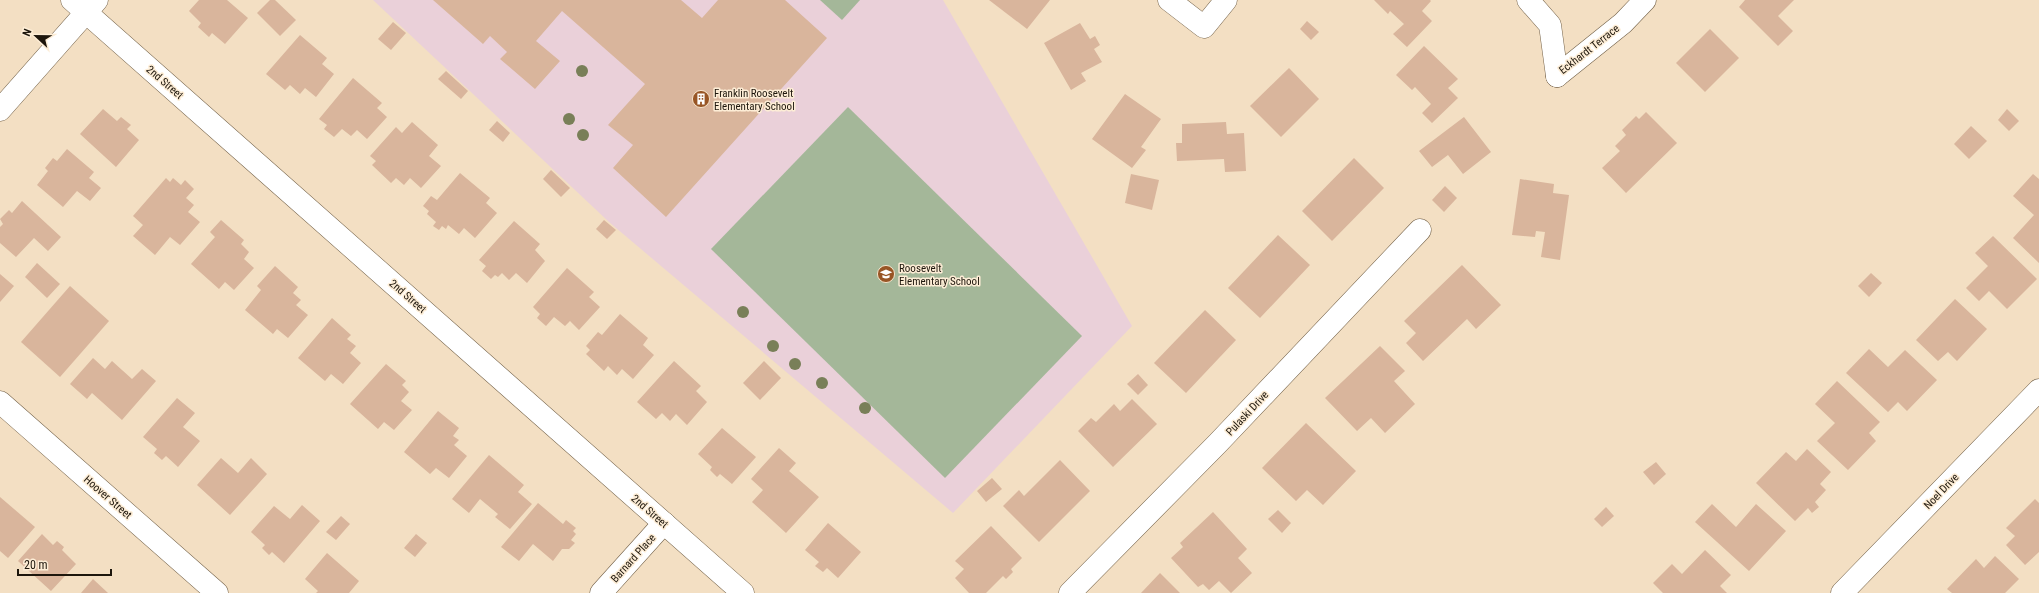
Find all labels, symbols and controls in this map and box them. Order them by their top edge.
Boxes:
north arrow [16,16,56,56]
street label: Eckhardt Terrace [1557,22,1622,77]
text: N [20,27,35,38]
street label: 2nd Street [144,63,186,102]
place label: Franklin Roosevelt Elementary School [714,87,795,113]
building icon: Franklin Roosevelt Elementary School [691,89,711,109]
place label: Roosevelt Elementary School [899,262,980,288]
school or university icon: Roosevelt Elementary School [876,264,896,284]
street label: 2nd Street [387,277,429,316]
street label: Pulaski Drive [1223,388,1271,438]
street label: Noel Drive [1921,471,1961,512]
street label: Hoover Street [81,473,134,522]
street label: 2nd Street [629,492,671,531]
street label: Barnard Place [608,531,658,585]
scale bar [18,551,111,577]
text: 20 m [24,558,48,572]

